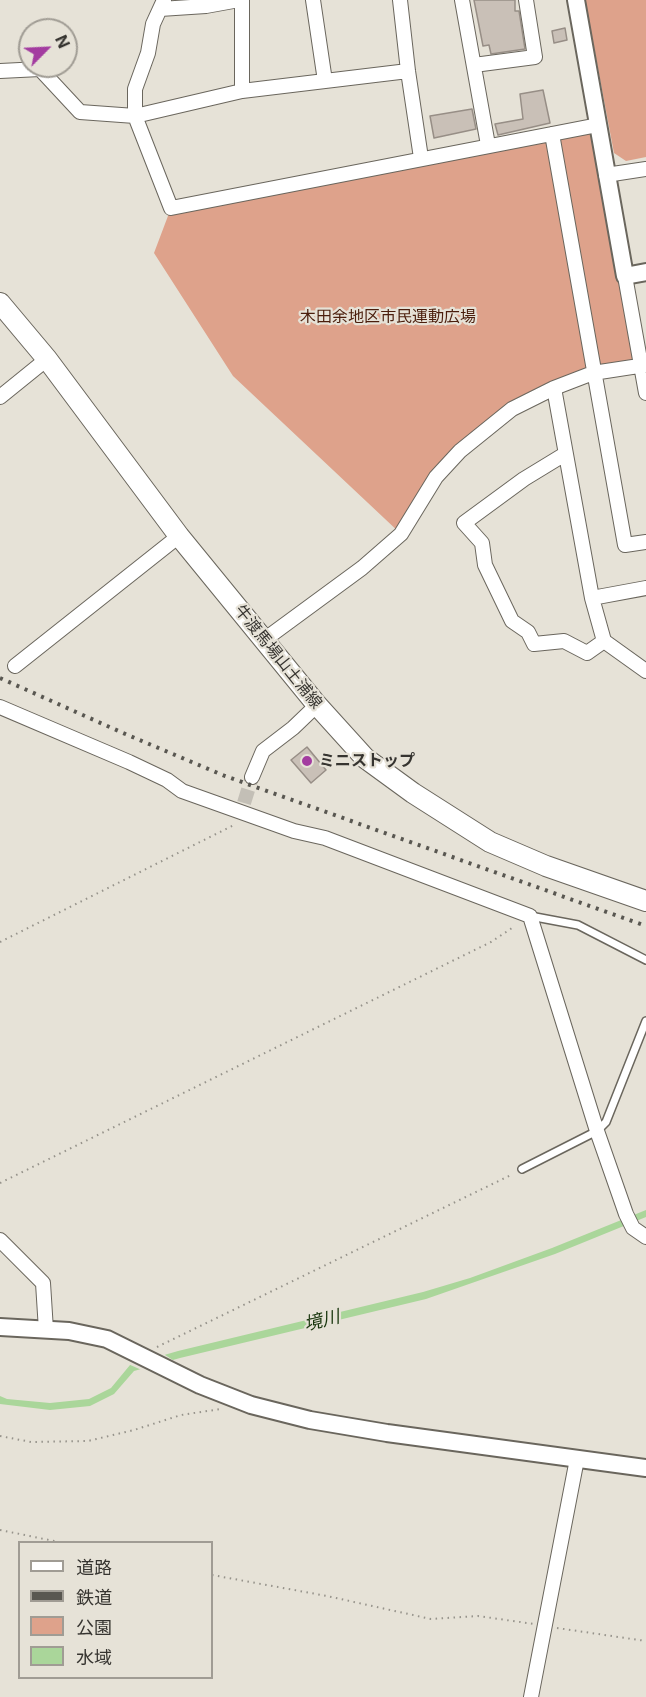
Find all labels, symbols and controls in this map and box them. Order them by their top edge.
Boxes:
north arrow [18,18,78,78]
text: N [51,32,74,51]
park label: 木田余地区市民運動広場 [300,307,476,327]
street label: 牛渡馬場山土浦線 [230,601,326,713]
place label: ミニストップ [319,751,415,771]
marker: ミニストップ [300,754,314,768]
water label: 境川 [302,1306,342,1336]
legend [18,1541,213,1679]
text: 道路 [76,1557,112,1578]
text: 鉄道 [76,1587,112,1608]
text: 公園 [76,1617,112,1638]
text: 水域 [76,1647,112,1668]

